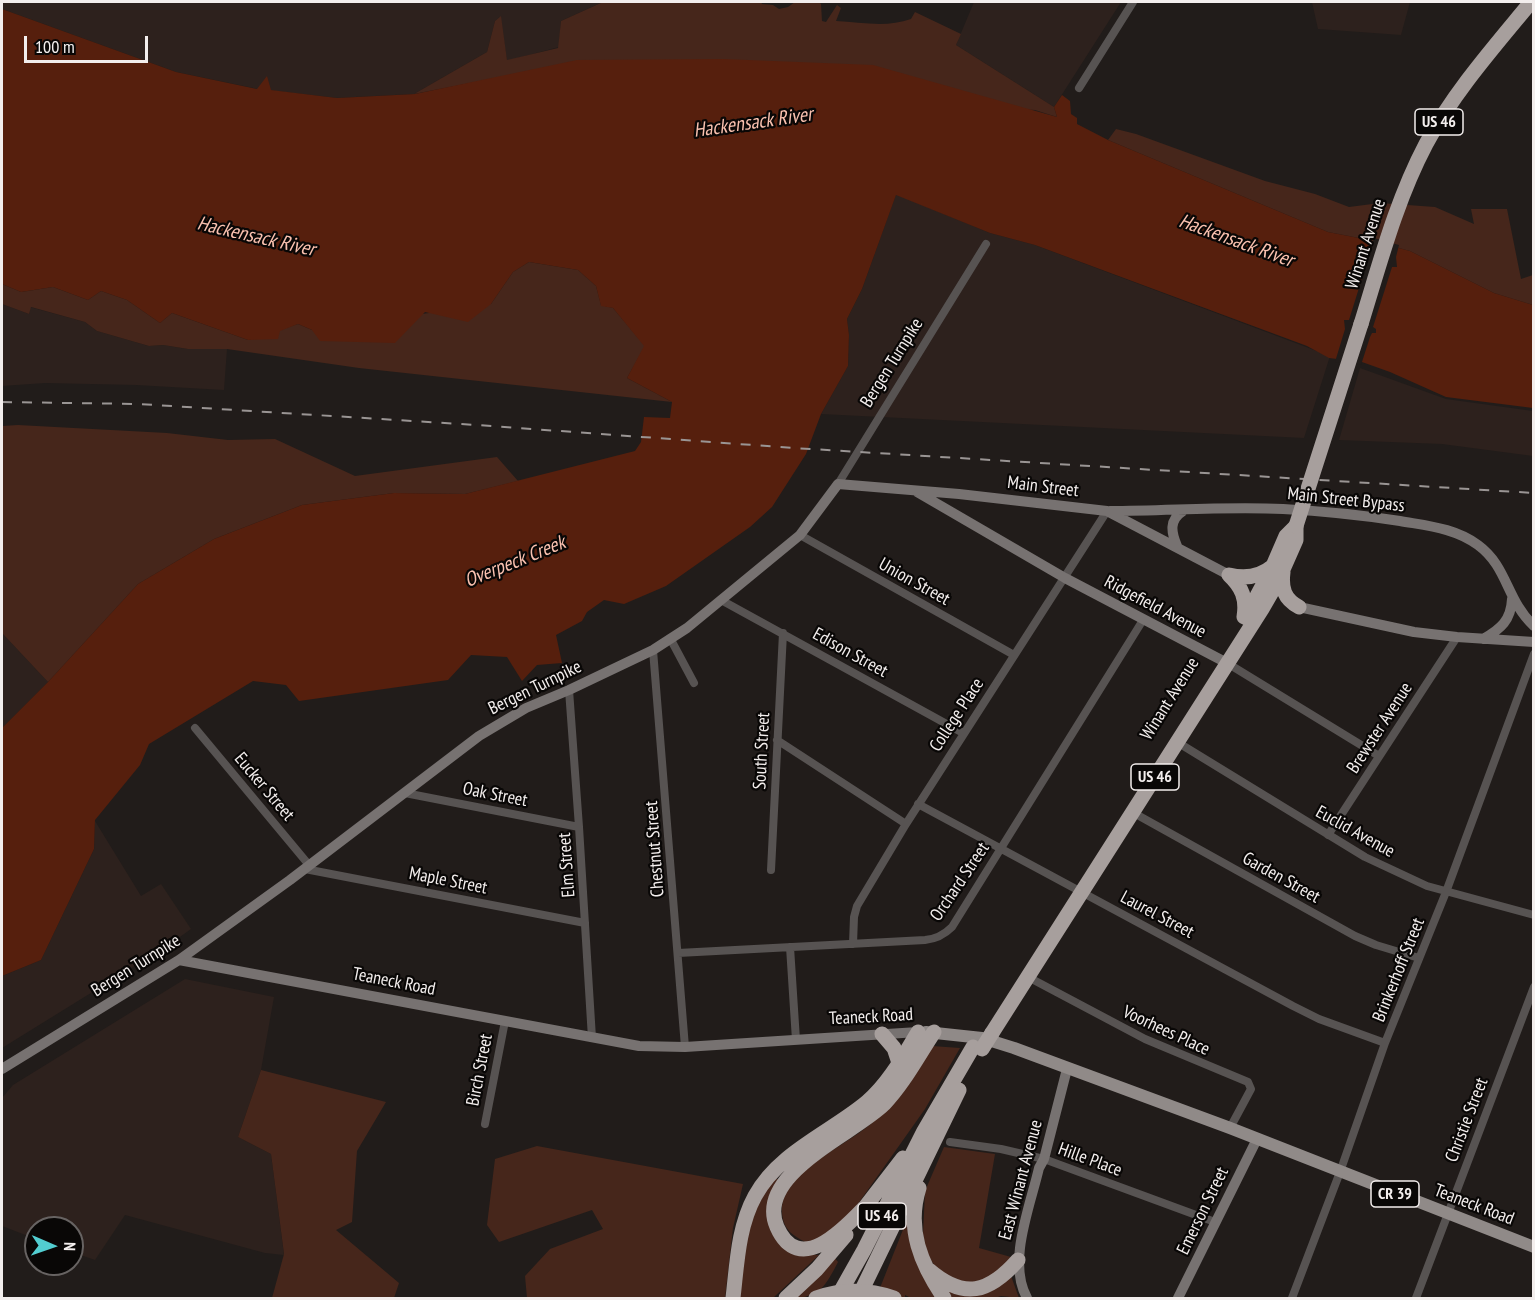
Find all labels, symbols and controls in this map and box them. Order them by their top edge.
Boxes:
scale bar [27,24,152,62]
text: 100 m [35,35,75,58]
water label: Hackensack River [692,103,814,143]
road number: US 46 [1415,109,1463,135]
street label: Winant Avenue [1341,196,1391,292]
water label: Hackensack River [1176,209,1296,273]
water label: Hackensack River [195,212,317,262]
street label: Bergen Turnpike [856,314,928,412]
street label: Main Street [1006,472,1080,502]
street label: Main Street Bypass [1286,483,1406,517]
water label: Overpeck Creek [461,531,569,593]
street label: Union Street [875,554,953,610]
street label: Ridgefield Avenue [1100,571,1210,643]
street label: Edison Street [809,624,891,682]
street label: Winant Avenue [1136,654,1204,744]
street label: Bergen Turnpike [485,656,585,720]
street label: College Place [925,674,989,756]
street label: Brewster Avenue [1343,679,1417,777]
street label: South Street [749,712,775,790]
street label: Eucker Street [229,749,299,825]
road number: US 46 [1131,764,1179,790]
street label: Oak Street [461,778,529,812]
street label: Chestnut Street [641,800,669,898]
street label: Euclid Avenue [1312,801,1398,863]
street label: Elm Street [554,832,580,898]
street label: Orchard Street [926,839,994,925]
street label: Garden Street [1239,848,1323,908]
street label: Maple Street [407,863,489,899]
street label: Laurel Street [1117,887,1197,943]
street label: Brinkerhoff Street [1368,915,1430,1025]
street label: Bergen Turnpike [87,930,185,1002]
street label: Teaneck Road [351,963,437,1001]
street label: Voorhees Place [1119,1001,1213,1061]
street label: Teaneck Road [829,1004,913,1030]
street label: Birch Street [462,1032,498,1108]
street label: Christie Street [1441,1075,1493,1165]
street label: East Winant Avenue [995,1118,1047,1242]
street label: Hille Place [1055,1139,1125,1181]
street label: Emerson Street [1173,1164,1233,1258]
street label: Teaneck Road [1431,1180,1517,1230]
road number: CR 39 [1371,1181,1419,1207]
road number: US 46 [858,1203,906,1229]
north arrow [24,1216,84,1276]
text: N [60,1242,80,1251]

